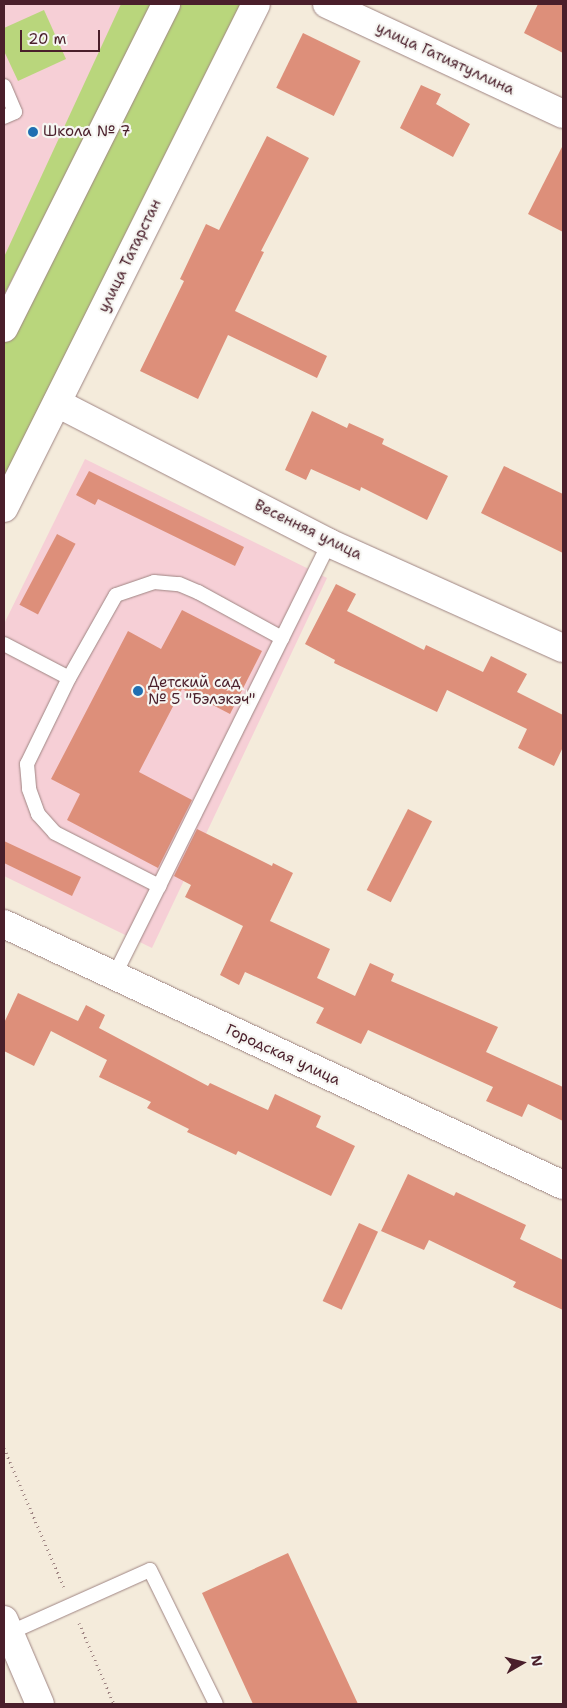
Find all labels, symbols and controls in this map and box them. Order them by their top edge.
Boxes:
street label: улица Гатиятуллина [373,19,517,99]
scale bar [22,20,102,52]
text: 20 m [28,29,67,49]
place label: Школа № 7 [43,123,130,141]
marker: Школа № 7 [27,126,39,138]
street label: улица Татарстан [95,196,165,316]
street label: Весенняя улица [251,496,365,564]
place label: Детский сад № 5 "Бэлэкэч" [148,673,255,708]
marker: Детский сад № 5 "Бэлэкэч" [132,685,144,697]
street label: Городская улица [223,1021,343,1089]
north arrow [497,1638,547,1688]
text: N [527,1654,547,1668]

